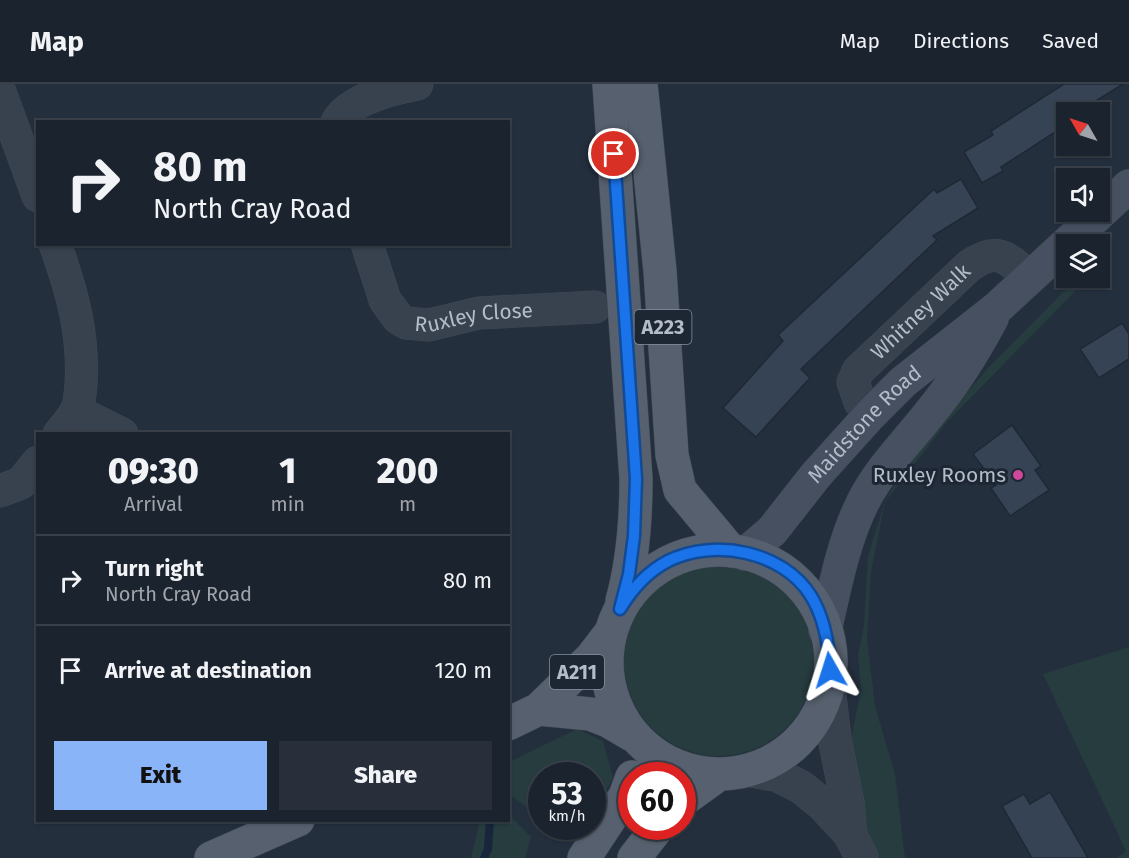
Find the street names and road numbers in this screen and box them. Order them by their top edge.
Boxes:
street label: Whitney Walk [865,258,976,365]
street label: Ruxley Close [414,297,533,338]
road number: A223 [634,310,692,344]
street label: Maidstone Road [802,360,926,488]
road number: A211 [550,655,604,689]

